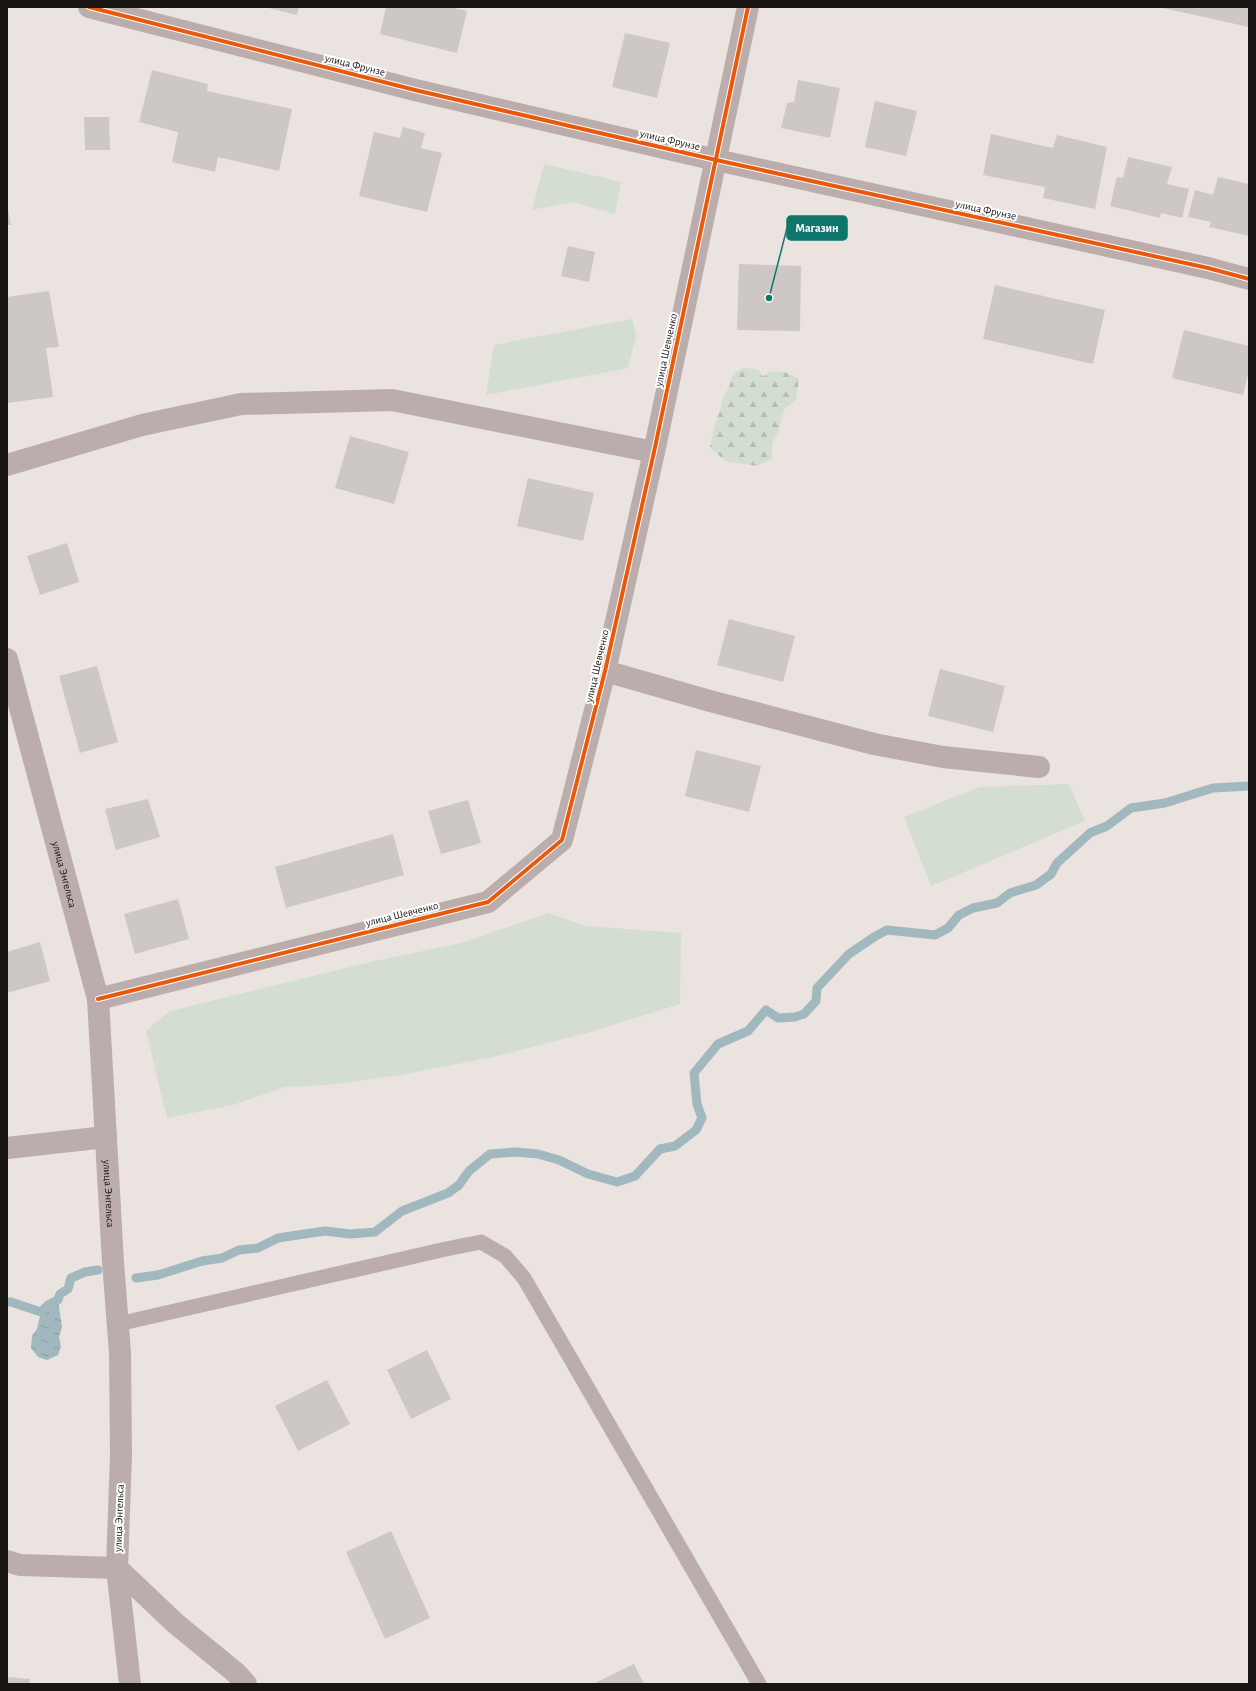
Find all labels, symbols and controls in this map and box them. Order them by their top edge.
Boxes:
street label: улица Фрунзе [323,52,386,78]
street label: улица Фрунзе [638,127,701,152]
street label: улица Фрунзе [954,198,1017,222]
callout: Магазин [787,216,847,240]
text: Магазин [795,222,839,234]
street label: улица Шевченко [653,313,679,388]
street label: улица Шевченко [583,629,611,704]
street label: улица Энгельса [50,839,79,909]
street label: улица Шевченко [364,900,439,929]
street label: улица Энгельса [102,1158,117,1228]
street label: улица Энгельса [112,1484,126,1553]

